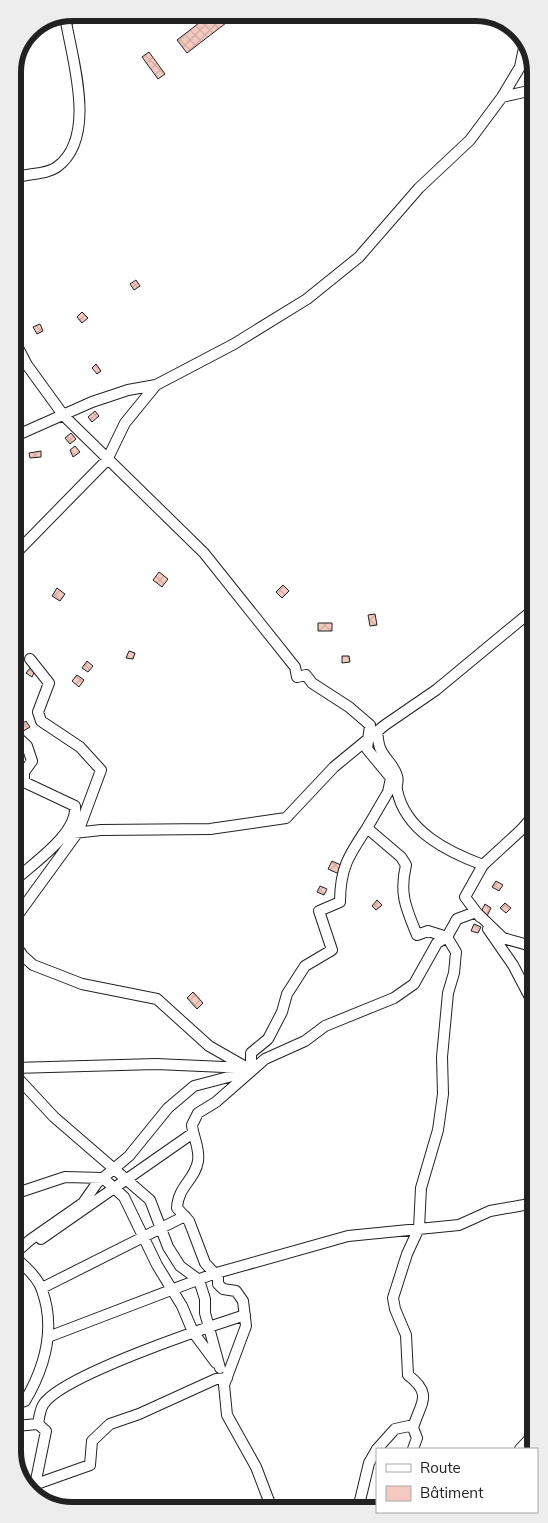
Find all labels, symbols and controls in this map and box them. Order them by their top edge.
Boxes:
legend [376,1448,538,1513]
text: Route [420,1458,461,1477]
text: Bâtiment [420,1483,483,1502]

